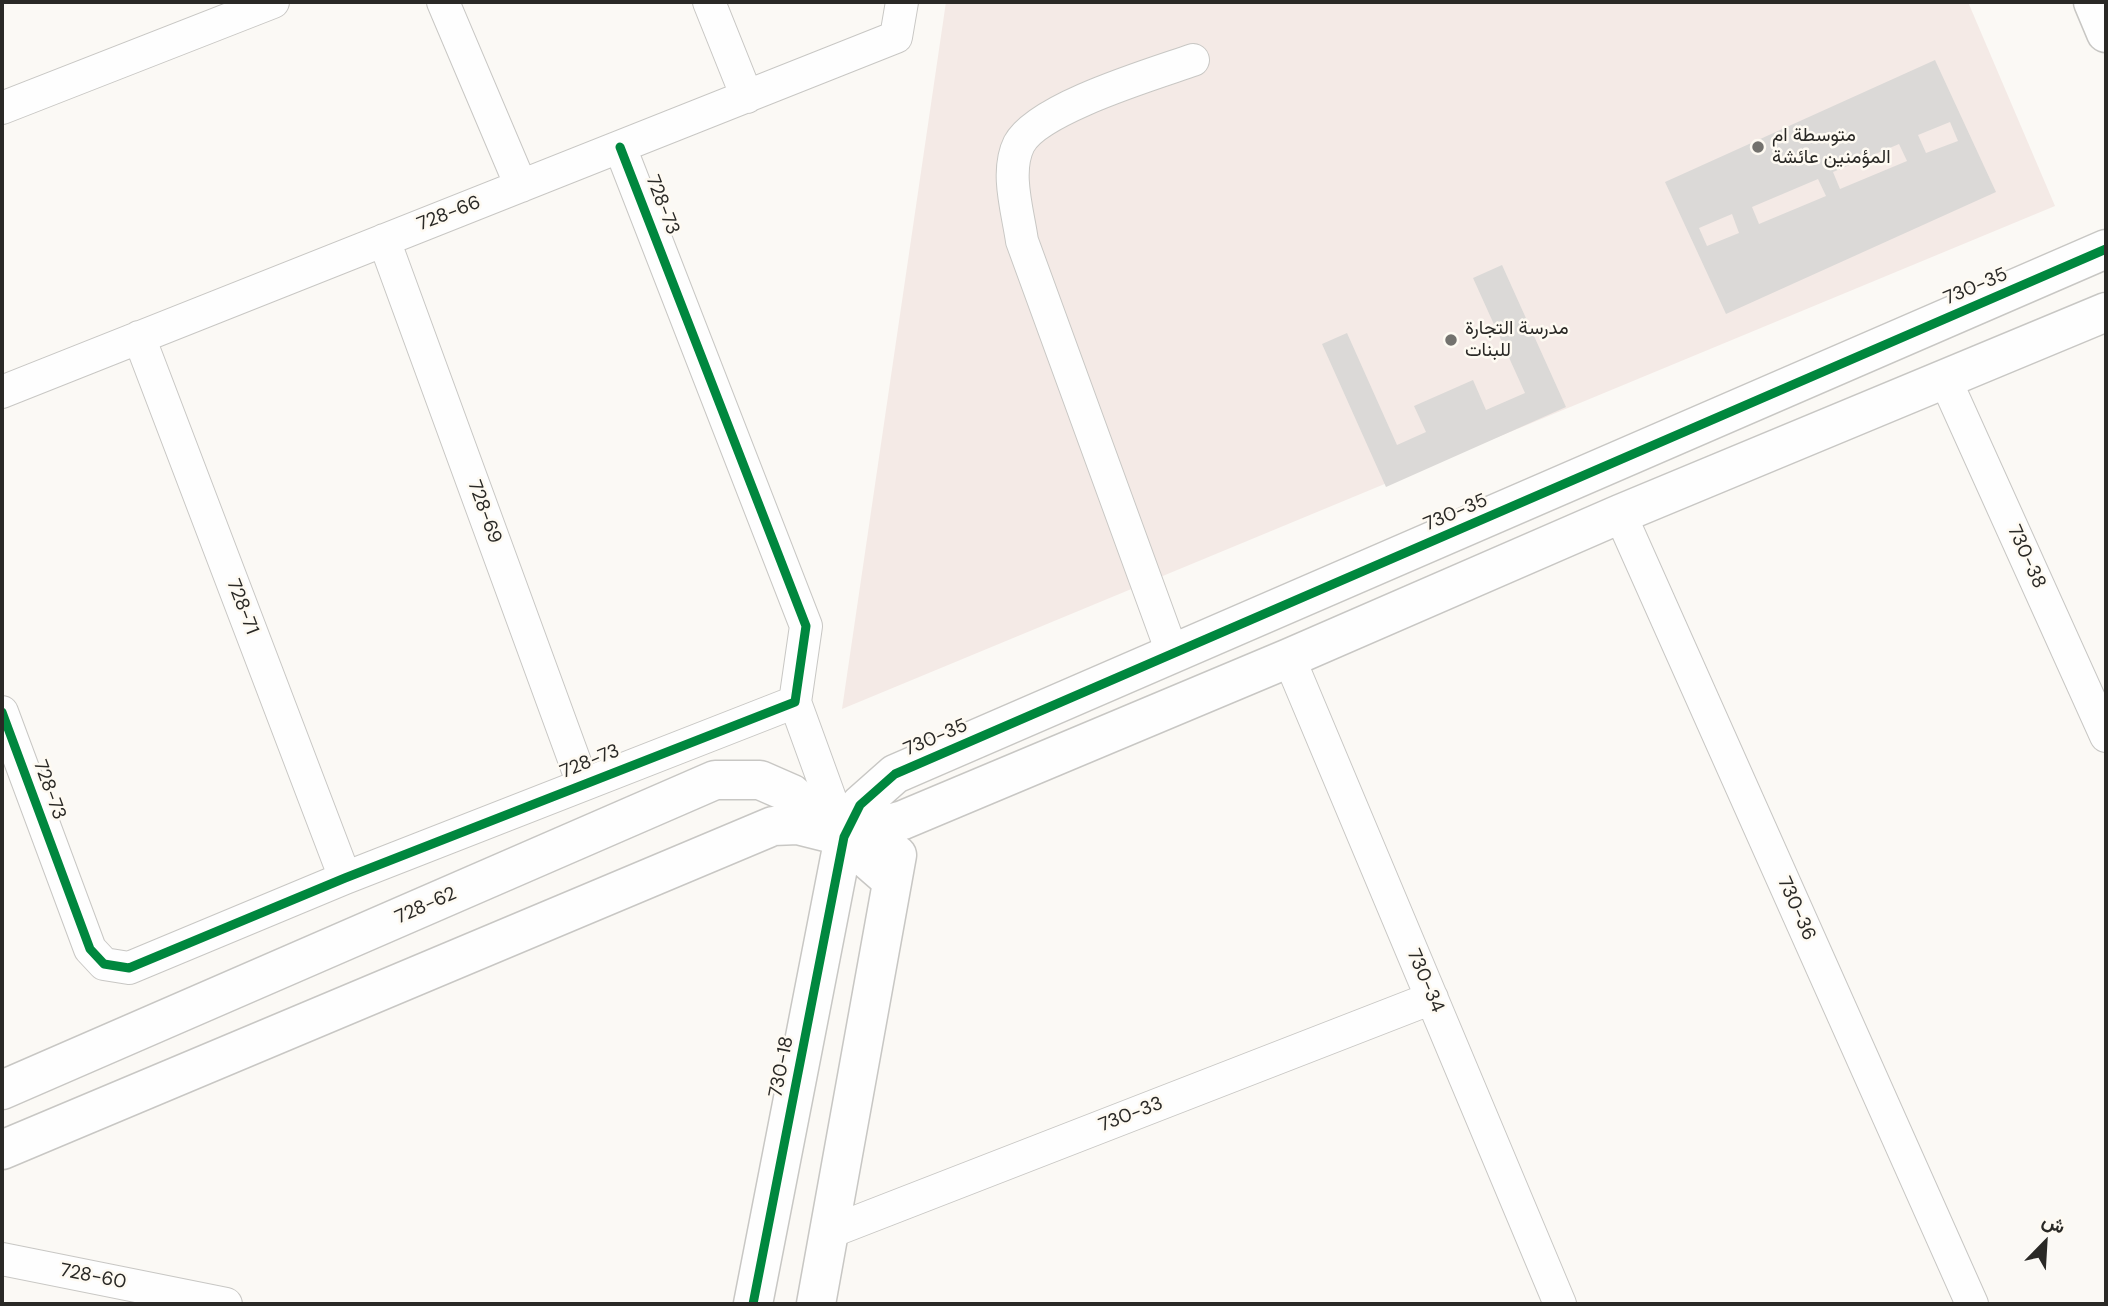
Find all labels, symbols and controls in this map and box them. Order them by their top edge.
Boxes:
place label: متوسطة ام المؤمنين عائشة [1772,125,1891,169]
marker: متوسطة ام المؤمنين عائشة [1750,139,1766,155]
street label: 728-73 [640,172,684,238]
street label: 728-66 [414,192,484,236]
street label: 730-35 [1941,263,2011,311]
place label: مدرسة التجارة للبنات [1465,318,1569,362]
marker: مدرسة التجارة للبنات [1443,332,1459,348]
street label: 728-69 [462,477,506,547]
street label: 730-35 [1421,489,1491,537]
street label: 730-38 [2002,522,2050,592]
street label: 728-71 [221,576,263,638]
street label: 730-35 [901,714,971,762]
street label: 728-73 [557,740,623,784]
street label: 728-73 [28,757,70,823]
street label: 730-36 [1772,874,1820,944]
street label: 728-62 [392,882,460,930]
street label: 730-34 [1401,946,1449,1016]
street label: 730-18 [765,1035,799,1099]
street label: 730-33 [1096,1092,1166,1138]
text: ش [2038,1207,2069,1239]
north arrow [2010,1208,2080,1278]
street label: 728-60 [58,1259,128,1295]

